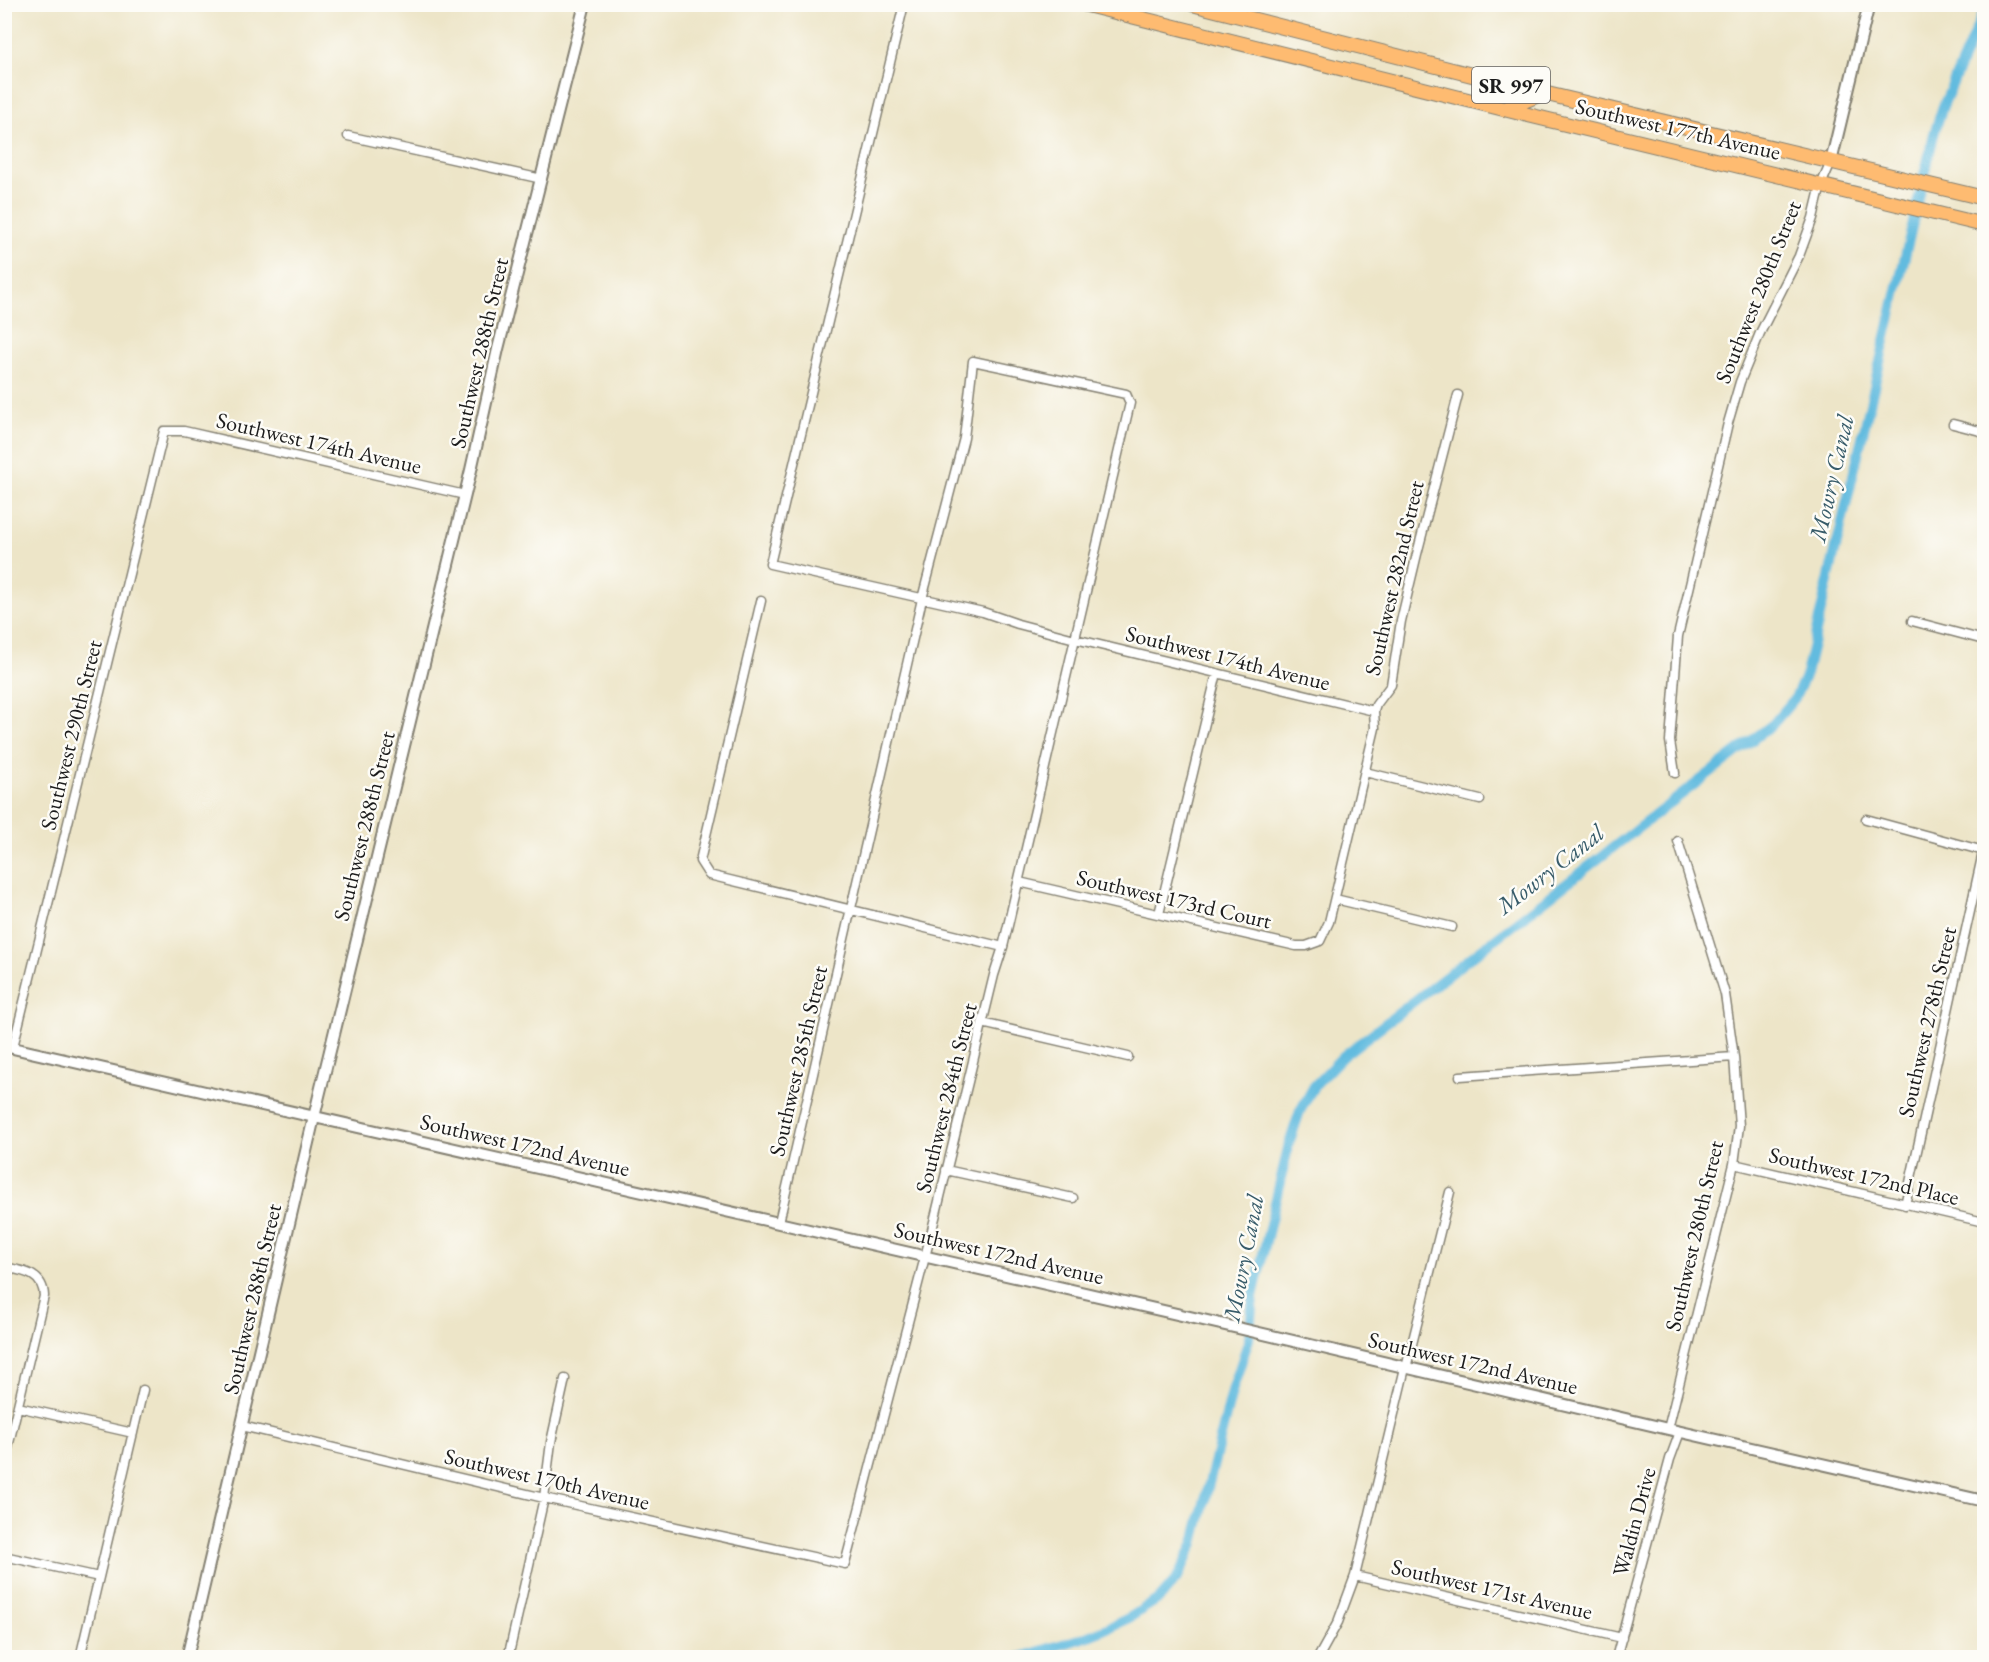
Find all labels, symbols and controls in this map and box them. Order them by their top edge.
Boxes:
road number: SR 997 [1472,67,1550,103]
street label: Southwest 177th Avenue [1573,91,1784,167]
street label: Southwest 280th Street [1708,196,1808,388]
street label: Southwest 288th Street [443,255,515,451]
street label: Southwest 174th Avenue [214,405,425,481]
water label: Mowry Canal [1801,411,1861,546]
street label: Southwest 282nd Street [1357,478,1431,678]
street label: Southwest 174th Avenue [1123,619,1333,697]
street label: Southwest 290th Street [33,637,109,833]
street label: Southwest 288th Street [326,728,402,924]
water label: Mowry Canal [1488,816,1611,922]
street label: Southwest 173rd Court [1074,863,1274,936]
street label: Southwest 278th Street [1891,924,1963,1120]
street label: Southwest 285th Street [762,963,834,1159]
street label: Southwest 284th Street [908,1000,984,1196]
street label: Southwest 172nd Avenue [418,1107,633,1183]
street label: Southwest 280th Street [1658,1138,1730,1334]
street label: Southwest 172nd Place [1766,1140,1962,1212]
water label: Mowry Canal [1215,1191,1271,1326]
street label: Southwest 288th Street [216,1201,288,1397]
street label: Southwest 172nd Avenue [892,1215,1107,1291]
street label: Southwest 172nd Avenue [1366,1325,1581,1401]
street label: Southwest 170th Avenue [442,1441,653,1517]
street label: Waldin Drive [1606,1464,1663,1580]
street label: Southwest 171st Avenue [1389,1552,1596,1626]

